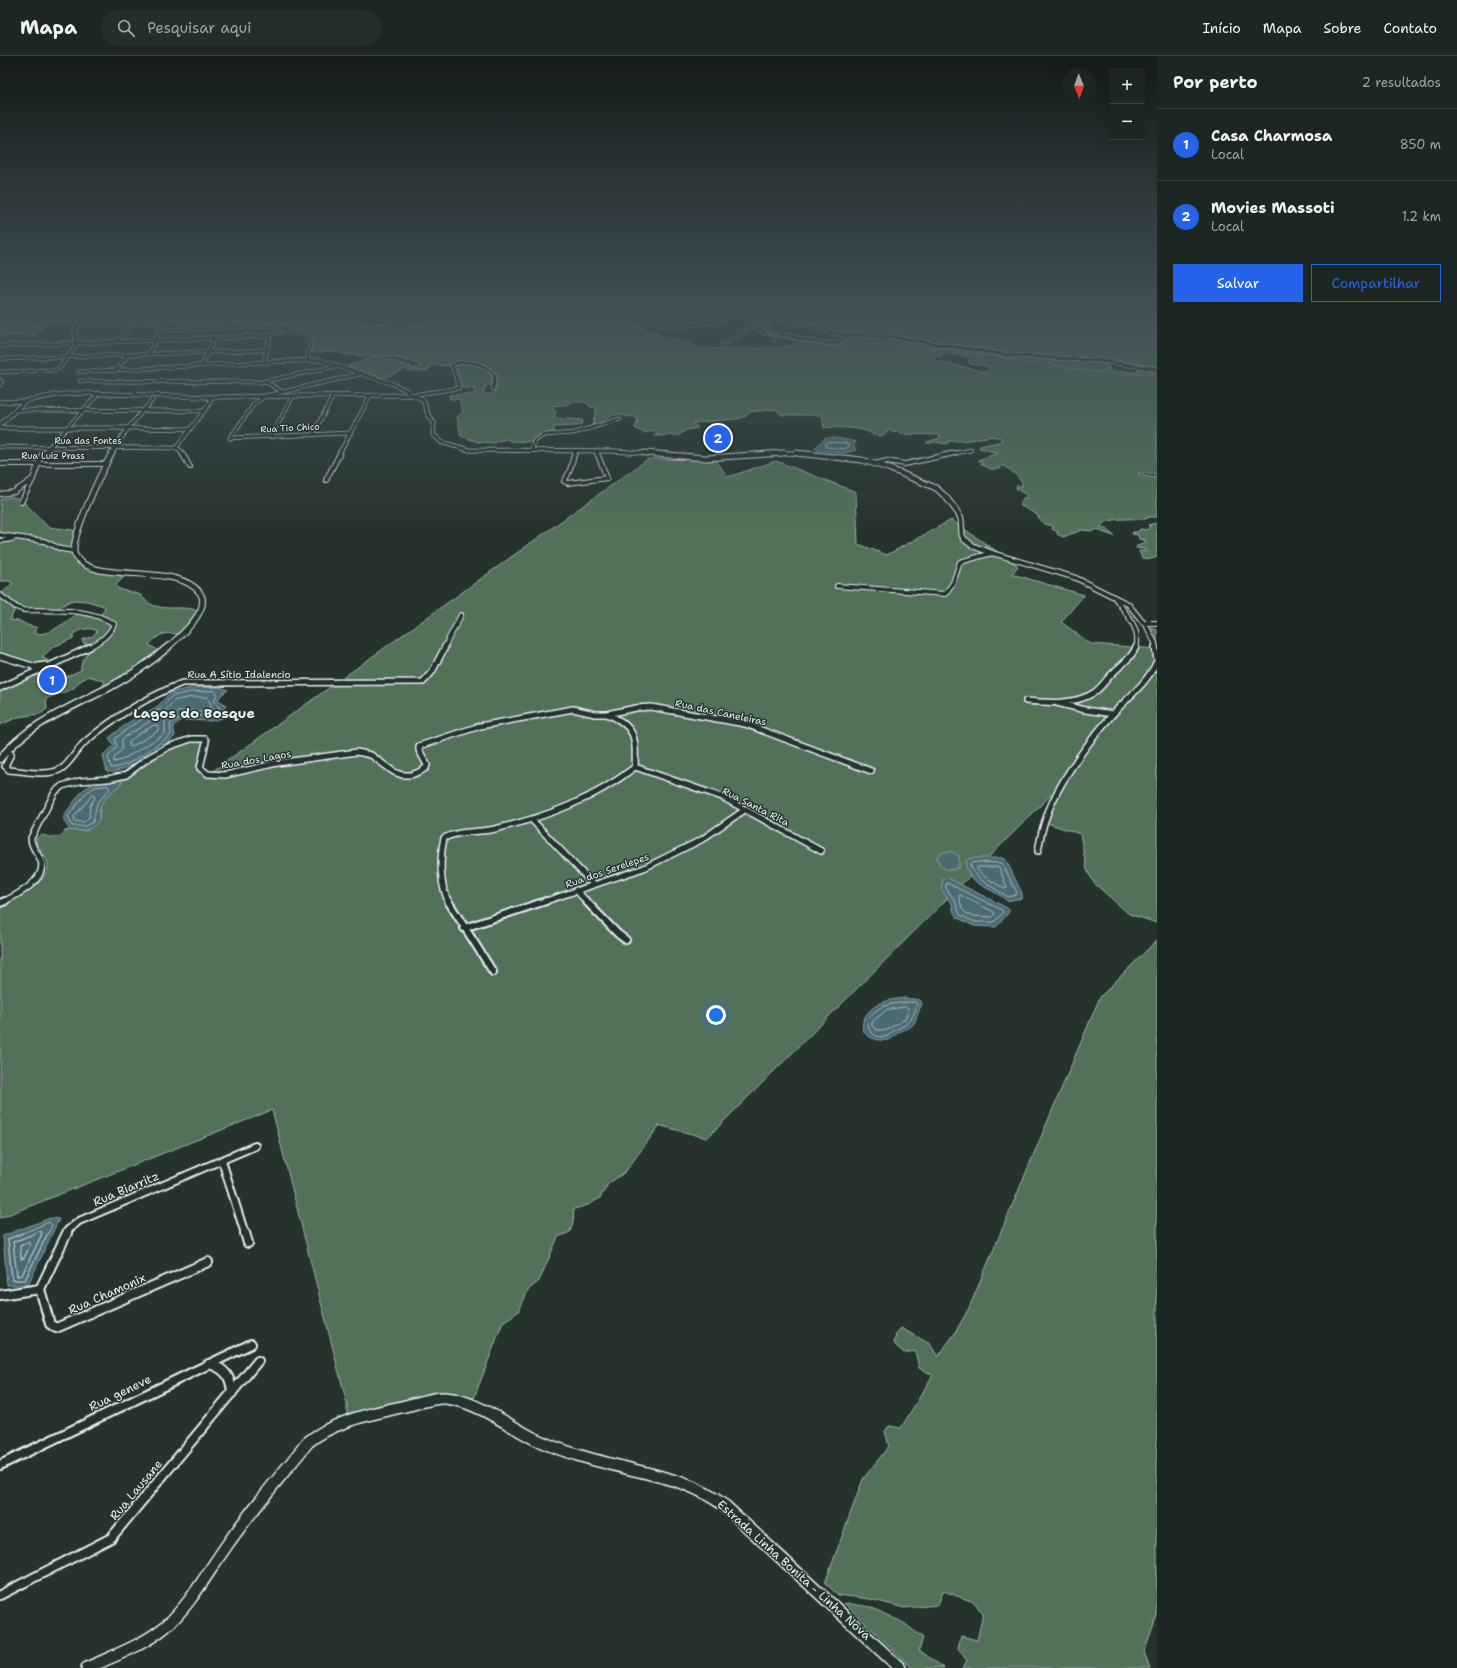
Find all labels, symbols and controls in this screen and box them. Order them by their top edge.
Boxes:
search box [101,10,381,46]
text: Mapa [20,15,77,40]
icon: search [115,17,137,39]
text: Pesquisar aqui [147,18,251,38]
text: Início [1202,19,1241,37]
text: Mapa [1263,19,1302,37]
text: Sobre [1324,19,1361,37]
text: Contato [1383,19,1437,37]
north arrow [1061,68,1097,104]
map controls [1109,68,1145,140]
button: + [1109,68,1145,104]
text: Por perto [1173,71,1258,93]
text: 2 resultados [1362,74,1441,91]
button: − [1109,104,1145,140]
text: Casa Charmosa [1211,126,1332,146]
text: 1 [1183,136,1189,153]
text: 850 m [1400,136,1441,153]
text: Local [1211,146,1244,163]
text: Movies Massoti [1211,198,1335,218]
text: 2 [1181,208,1191,225]
text: 1.2 km [1402,208,1441,225]
text: Local [1211,218,1244,235]
button: Salvar [1173,264,1303,302]
button: Compartilhar [1311,264,1441,302]
street label: Rua Tio Chico [260,420,320,436]
pin: 2 [705,423,731,453]
street label: Rua das Fontes [54,435,122,447]
street label: Rua Luiz Prass [21,450,85,462]
pin: 1 [39,665,65,695]
street label: Rua A Sítio Idalencio [188,668,290,681]
street label: Rua das Caneleiras [674,696,768,729]
district label: Lagos do Bosque [133,704,255,722]
street label: Rua dos Lagos [220,747,292,772]
street label: Rua Santa Rita [720,784,792,829]
street label: Rua dos Serelepes [564,850,651,891]
your location [706,1005,726,1025]
street label: Rua Biarritz [91,1168,161,1210]
street label: Rua Chamonix [66,1270,148,1318]
street label: Rua geneve [86,1371,154,1415]
street label: Rua Lausane [106,1456,166,1524]
street label: Estrada Linha Bonita - Linha Nova [714,1497,875,1644]

